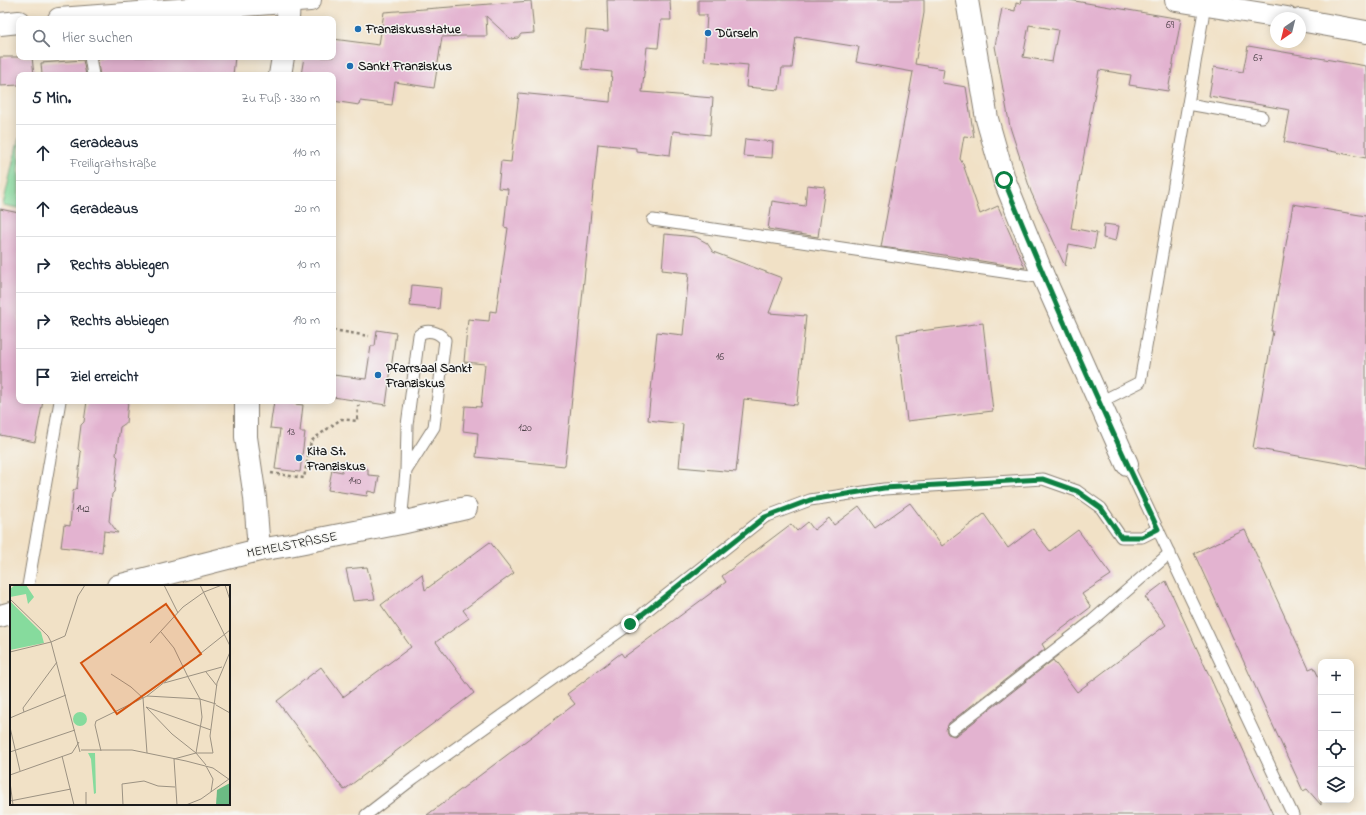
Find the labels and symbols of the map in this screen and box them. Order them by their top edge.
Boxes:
north arrow [1270,12,1306,48]
house number: 69 [1166,17,1175,33]
place label: Franziskusstatue [365,20,462,39]
marker: Franziskusstatue [353,24,363,34]
place label: Dürseln [715,24,759,43]
marker: Dürseln [703,28,713,38]
house number: 67 [1253,50,1263,66]
place label: Sankt Franziskus [358,57,452,76]
marker: Sankt Franziskus [345,61,355,71]
route start [995,171,1013,189]
house number: 16 [716,349,724,365]
place label: Pfarrsaal Sankt Franziskus [385,359,472,393]
marker: Pfarrsaal Sankt Franziskus [373,370,383,380]
house number: 120 [518,420,532,436]
house number: 13 [287,424,295,440]
place label: Kita St. Franziskus [306,442,366,476]
marker: Kita St. Franziskus [294,453,304,463]
house number: 140 [349,473,362,489]
house number: 142 [76,501,90,517]
street label: MEMELSTRASSE [245,527,339,563]
inset map [10,585,230,805]
route end [621,615,639,633]

